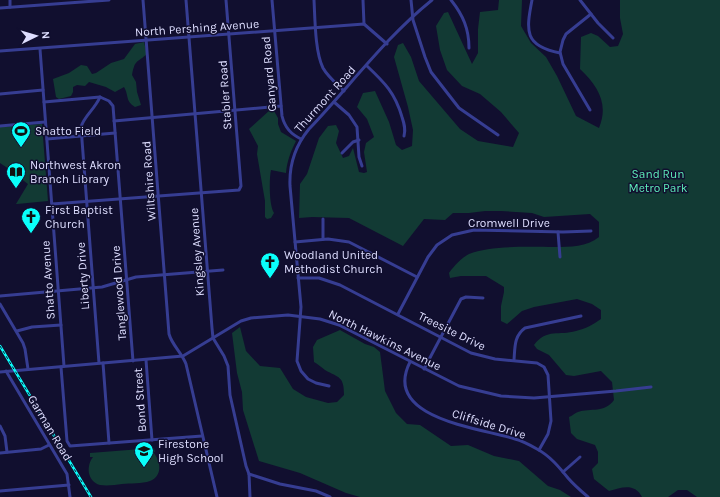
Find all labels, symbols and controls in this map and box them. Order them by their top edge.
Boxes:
north arrow [16,16,56,56]
street label: North Pershing Avenue [134,17,260,39]
text: N [39,31,52,40]
street label: Ganyard Road [259,36,279,112]
street label: Stabler Road [216,60,234,130]
street label: Thurmont Road [291,63,359,135]
sports icon: Shatto Field [10,120,32,148]
place label: Shatto Field [35,124,101,138]
street label: Wiltshire Road [139,140,159,222]
place label: Northwest Akron Branch Library [30,158,121,186]
library icon: Northwest Akron Branch Library [5,161,27,189]
park label: Sand Run Metro Park [629,167,688,195]
place label: First Baptist Church [45,203,113,231]
church icon: First Baptist Church [20,206,42,234]
street label: Kingsley Avenue [187,207,207,297]
street label: Cromwell Drive [468,216,550,230]
street label: Shatto Avenue [38,240,58,320]
street label: Liberty Drive [74,242,92,310]
street label: Tanglewood Drive [109,245,129,341]
place label: Woodland United Methodist Church [284,248,383,276]
church icon: Woodland United Methodist Church [259,251,281,279]
street label: North Hawkins Avenue [327,307,443,373]
street label: Treesite Drive [416,309,488,353]
street label: Bond Street [131,367,149,432]
street label: Garman Road [25,393,75,463]
street label: Cliffside Drive [450,406,528,442]
place label: Firestone High School [158,437,224,465]
school or university icon: Firestone High School [133,440,155,468]

